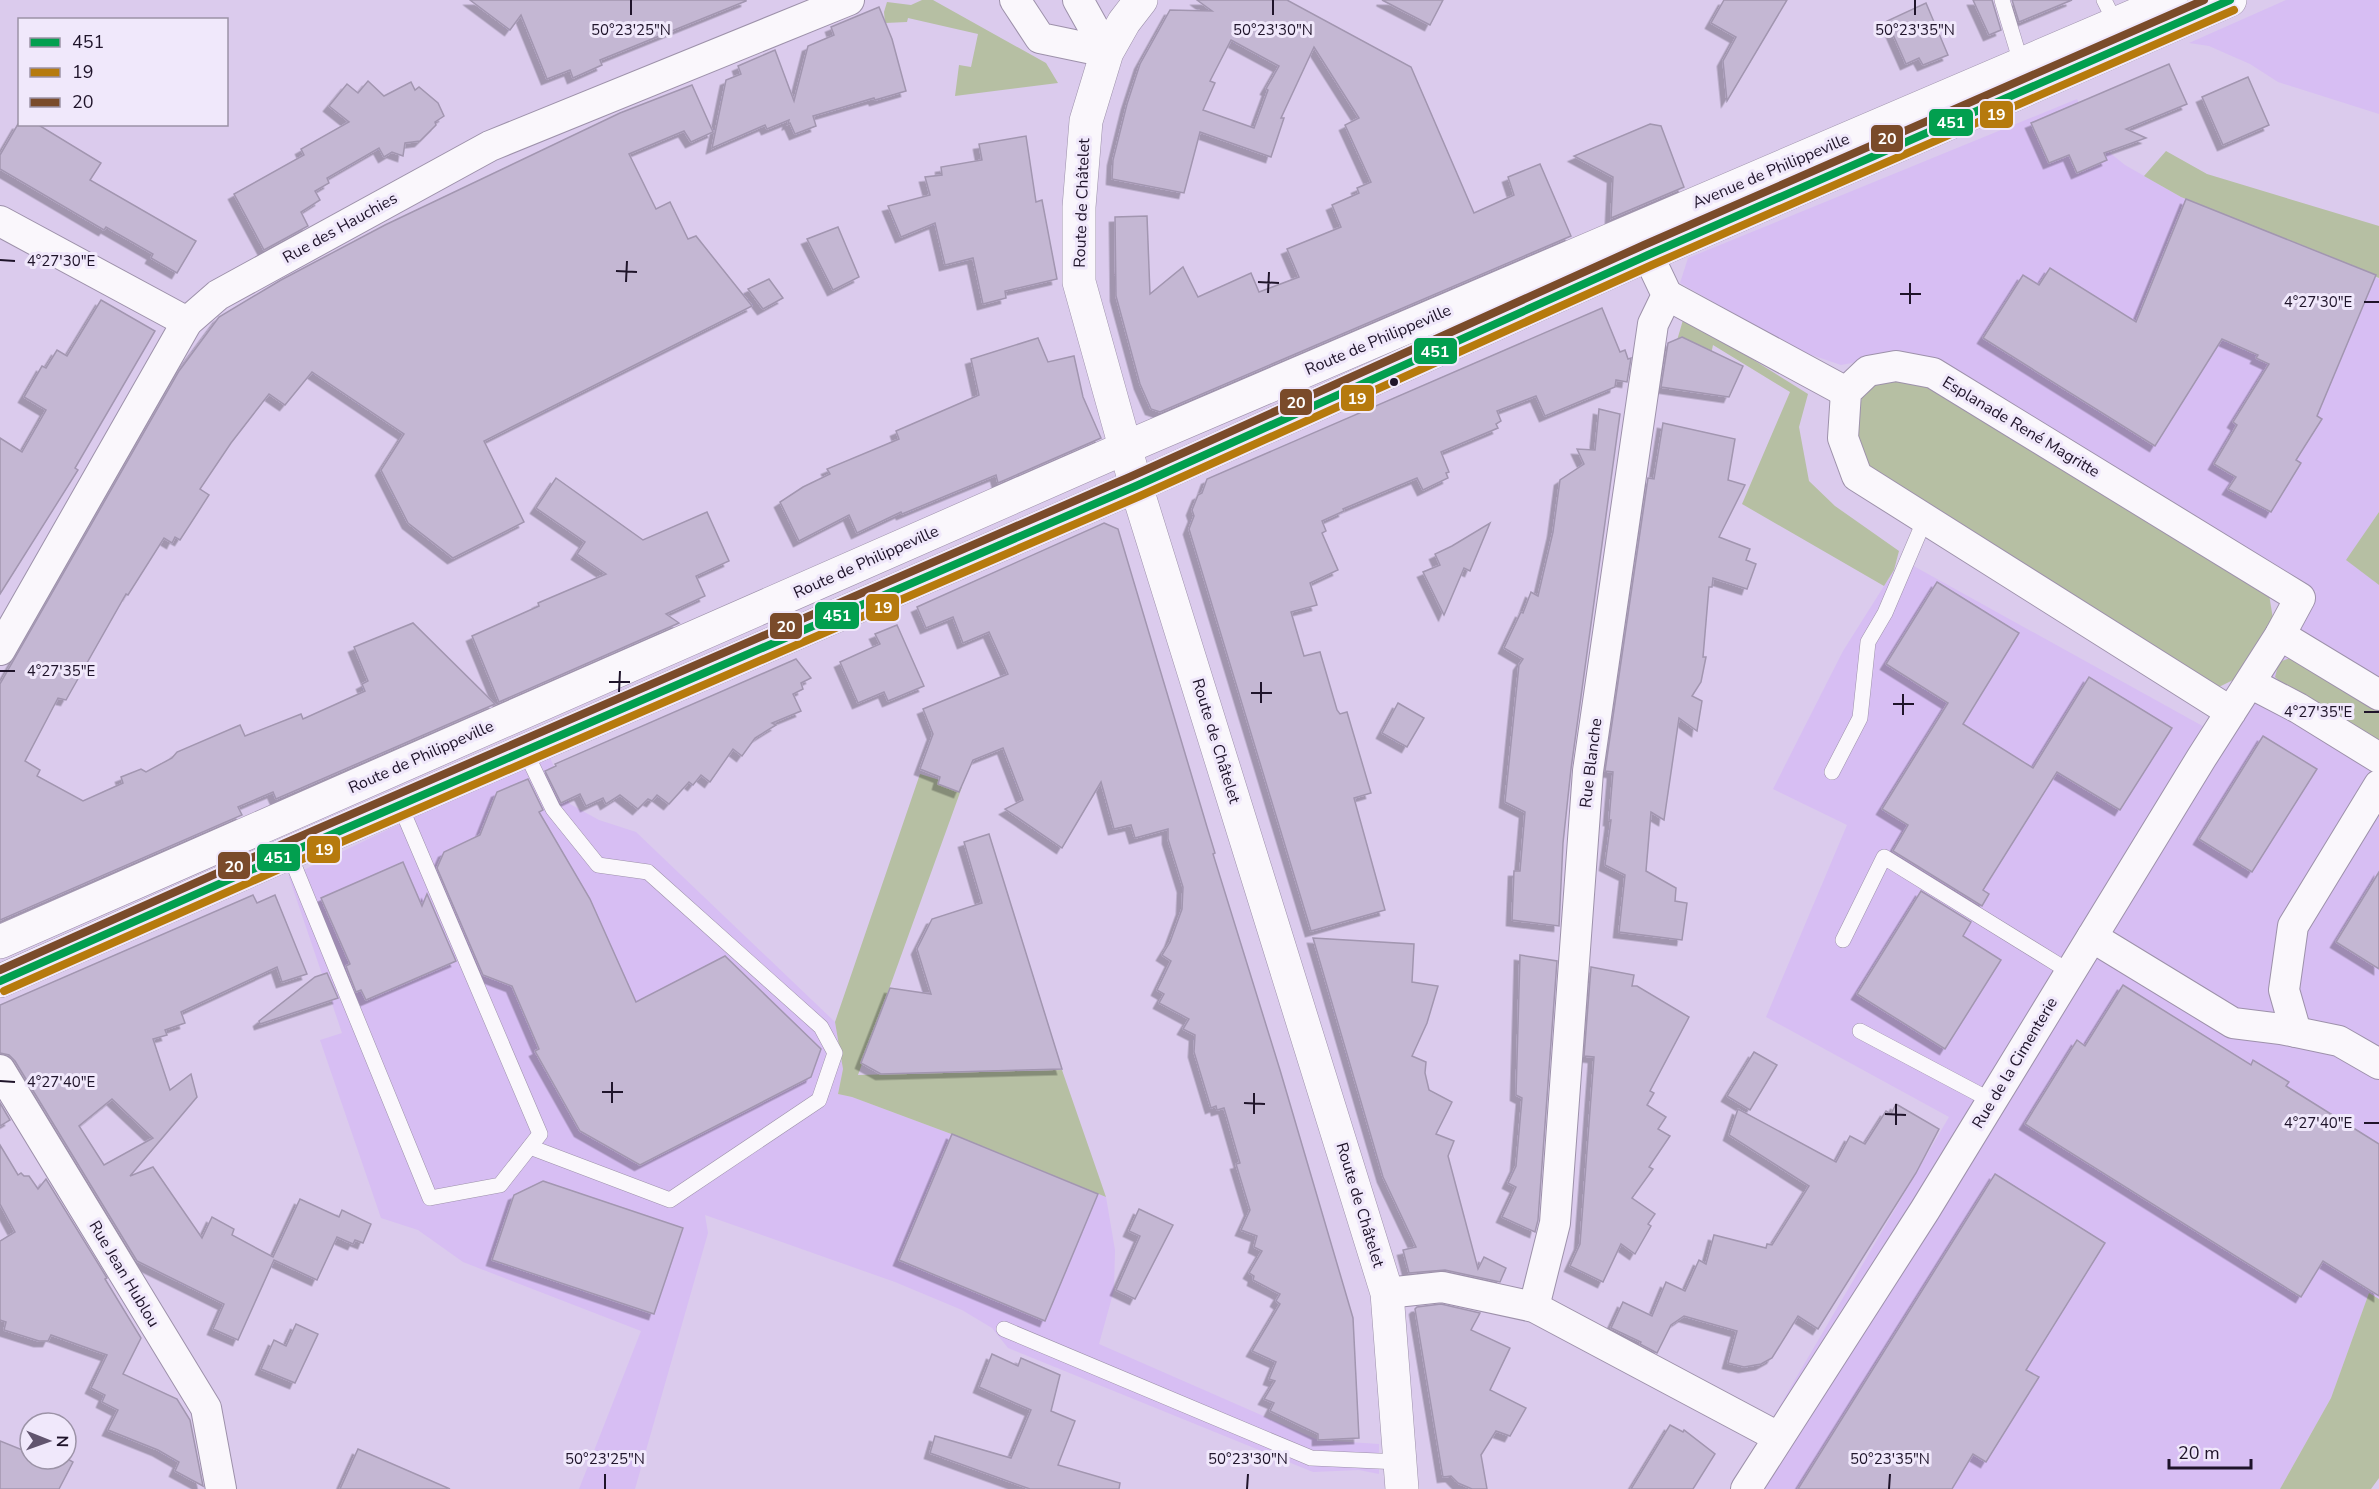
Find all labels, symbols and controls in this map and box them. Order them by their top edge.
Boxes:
legend [18,18,228,126]
text: 50°23'25"N [591,20,671,40]
text: 50°23'30"N [1233,20,1313,40]
text: 50°23'35"N [1875,20,1955,40]
text: 451 [72,30,104,54]
text: 19 [72,60,94,84]
text: 20 [72,90,94,114]
line badge: 19 [1979,100,2014,129]
text: 19 [1986,104,2006,126]
line badge: 451 [1928,108,1974,137]
text: 451 [1937,112,1965,134]
line badge: 20 [1870,124,1904,153]
street label: Avenue de Philippeville [1689,128,1853,214]
text: 20 [1877,128,1897,150]
street label: Route de Châtelet [1069,137,1095,268]
street label: Rue des Hauchies [279,187,401,269]
text: 4°27'30"E [27,251,95,271]
text: 4°27'30"E [2284,292,2352,312]
street label: Route de Philippeville [1302,299,1454,381]
line badge: 451 [1413,337,1458,365]
text: 451 [1421,341,1449,363]
street label: Esplanade René Magritte [1938,371,2104,483]
unlabelled marker [1388,376,1400,388]
line badge: 19 [1340,384,1375,412]
line badge: 20 [1279,388,1313,416]
text: 19 [1347,388,1367,410]
text: 20 [1286,392,1306,414]
street label: Route de Philippeville [790,520,942,604]
line badge: 19 [865,593,900,622]
text: 19 [873,597,893,619]
line badge: 451 [814,601,860,630]
text: 451 [823,605,851,627]
line badge: 20 [769,612,803,640]
text: 20 [776,616,796,638]
text: 4°27'35"E [27,661,95,681]
street label: Route de Châtelet [1187,676,1246,807]
text: 4°27'35"E [2284,702,2352,722]
street label: Route de Philippeville [345,715,497,799]
street label: Rue Blanche [1575,717,1607,809]
line badge: 19 [306,835,341,864]
text: 19 [314,839,334,861]
line badge: 451 [256,843,301,872]
text: 451 [264,847,292,869]
line badge: 20 [217,851,251,880]
text: 20 [224,856,244,878]
street label: Rue de la Cimenterie [1967,993,2063,1133]
text: 4°27'40"E [27,1072,95,1092]
text: 4°27'40"E [2284,1113,2352,1133]
street label: Route de Châtelet [1331,1140,1390,1271]
street label: Rue Jean Hublou [83,1217,165,1331]
north arrow [18,1411,78,1471]
scale bar [2169,1432,2252,1470]
text: N [51,1435,73,1447]
text: 20 m [2178,1441,2220,1465]
text: 50°23'25"N [565,1449,645,1469]
text: 50°23'30"N [1208,1449,1288,1469]
text: 50°23'35"N [1850,1449,1930,1469]

